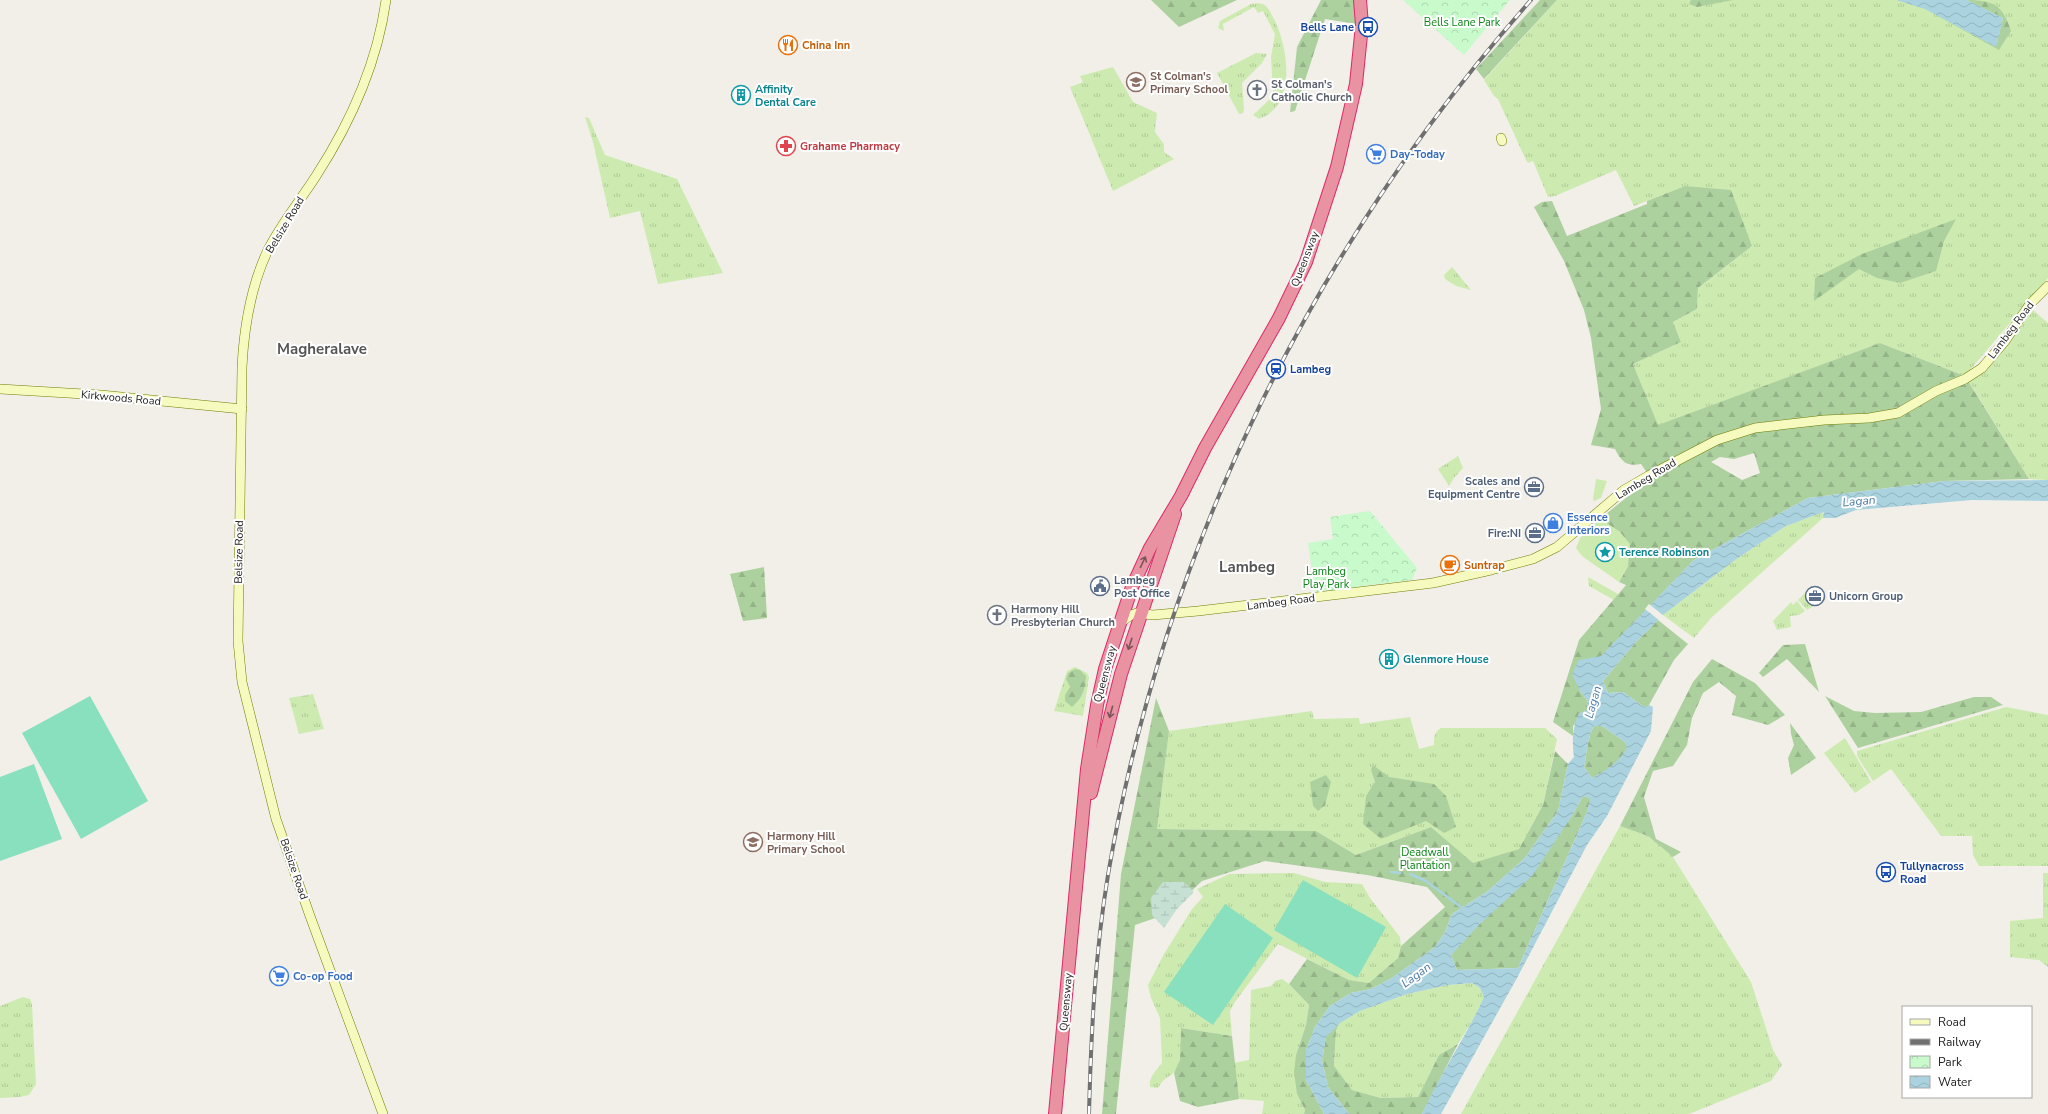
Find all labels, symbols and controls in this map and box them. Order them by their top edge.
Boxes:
park label: Bells Lane Park [1424,15,1501,30]
bus stop icon: Bells Lane [1357,16,1379,38]
place label: Bells Lane [1301,20,1354,35]
restaurant icon: China Inn [777,34,799,56]
place label: China Inn [802,38,850,53]
place label: St Colman's Primary School [1150,69,1228,97]
school or university icon: St Colman's Primary School [1125,71,1147,93]
place label: St Colman's Catholic Church [1271,77,1352,105]
church icon: St Colman's Catholic Church [1246,79,1268,101]
place label: Affinity Dental Care [755,82,816,110]
building icon: Affinity Dental Care [730,84,752,106]
pharmacy icon: Grahame Pharmacy [775,135,797,157]
place label: Grahame Pharmacy [800,139,900,154]
supermarket icon: Day-Today [1365,143,1387,165]
place label: Day-Today [1390,147,1445,162]
street label: Belsize Road [262,194,308,256]
street label: Queensway [1288,229,1323,289]
street label: Lambeg Road [1984,298,2038,362]
district label: Magheralave [277,339,367,359]
station icon: Lambeg [1265,358,1287,380]
place label: Lambeg [1290,362,1331,377]
street label: Kirkwoods Road [80,387,162,409]
street label: Lambeg Road [1613,455,1679,503]
place label: Scales and Equipment Centre [1428,474,1520,502]
office icon: Scales and Equipment Centre [1523,476,1545,498]
water label: Lagan [1842,492,1876,510]
place label: Essence Interiors [1567,510,1610,538]
shop icon: Essence Interiors [1542,512,1564,534]
street label: Belsize Road [231,520,247,584]
office icon: Fire:NI [1524,522,1546,544]
place label: Fire:NI [1488,526,1521,541]
place icon: Terence Robinson [1594,541,1616,563]
place label: Terence Robinson [1619,545,1709,560]
cafe icon: Suntrap [1439,554,1461,576]
one-way arrow [1140,556,1147,568]
district label: Lambeg [1219,557,1275,577]
place label: Suntrap [1464,558,1505,573]
park label: Lambeg Play Park [1303,564,1350,592]
place label: Lambeg Post Office [1114,573,1170,601]
public building icon: Lambeg Post Office [1089,575,1111,597]
office icon: Unicorn Group [1804,585,1826,607]
place label: Unicorn Group [1829,589,1904,604]
street label: Lambeg Road [1246,590,1316,614]
place label: Harmony Hill Presbyterian Church [1011,602,1115,630]
church icon: Harmony Hill Presbyterian Church [986,604,1008,626]
one-way arrow [1126,637,1133,650]
street label: Queensway [1090,644,1120,704]
building icon: Glenmore House [1378,648,1400,670]
place label: Glenmore House [1403,652,1489,667]
water label: Lagan [1581,684,1605,720]
one-way arrow [1106,705,1114,718]
place label: Harmony Hill Primary School [767,829,845,857]
school or university icon: Harmony Hill Primary School [742,831,764,853]
street label: Belsize Road [277,836,311,902]
park label: Deadwall Plantation [1400,845,1450,873]
place label: Tullynacross Road [1900,859,1964,887]
bus stop icon: Tullynacross Road [1875,861,1897,883]
water label: Lagan [1398,959,1434,991]
supermarket icon: Co-op Food [268,965,290,987]
place label: Co-op Food [293,969,353,984]
street label: Queensway [1056,972,1076,1032]
legend [1902,1006,2032,1098]
text: Road [1938,1014,1966,1030]
text: Railway [1938,1034,1982,1050]
text: Park [1938,1054,1963,1070]
text: Water [1938,1074,1972,1090]

